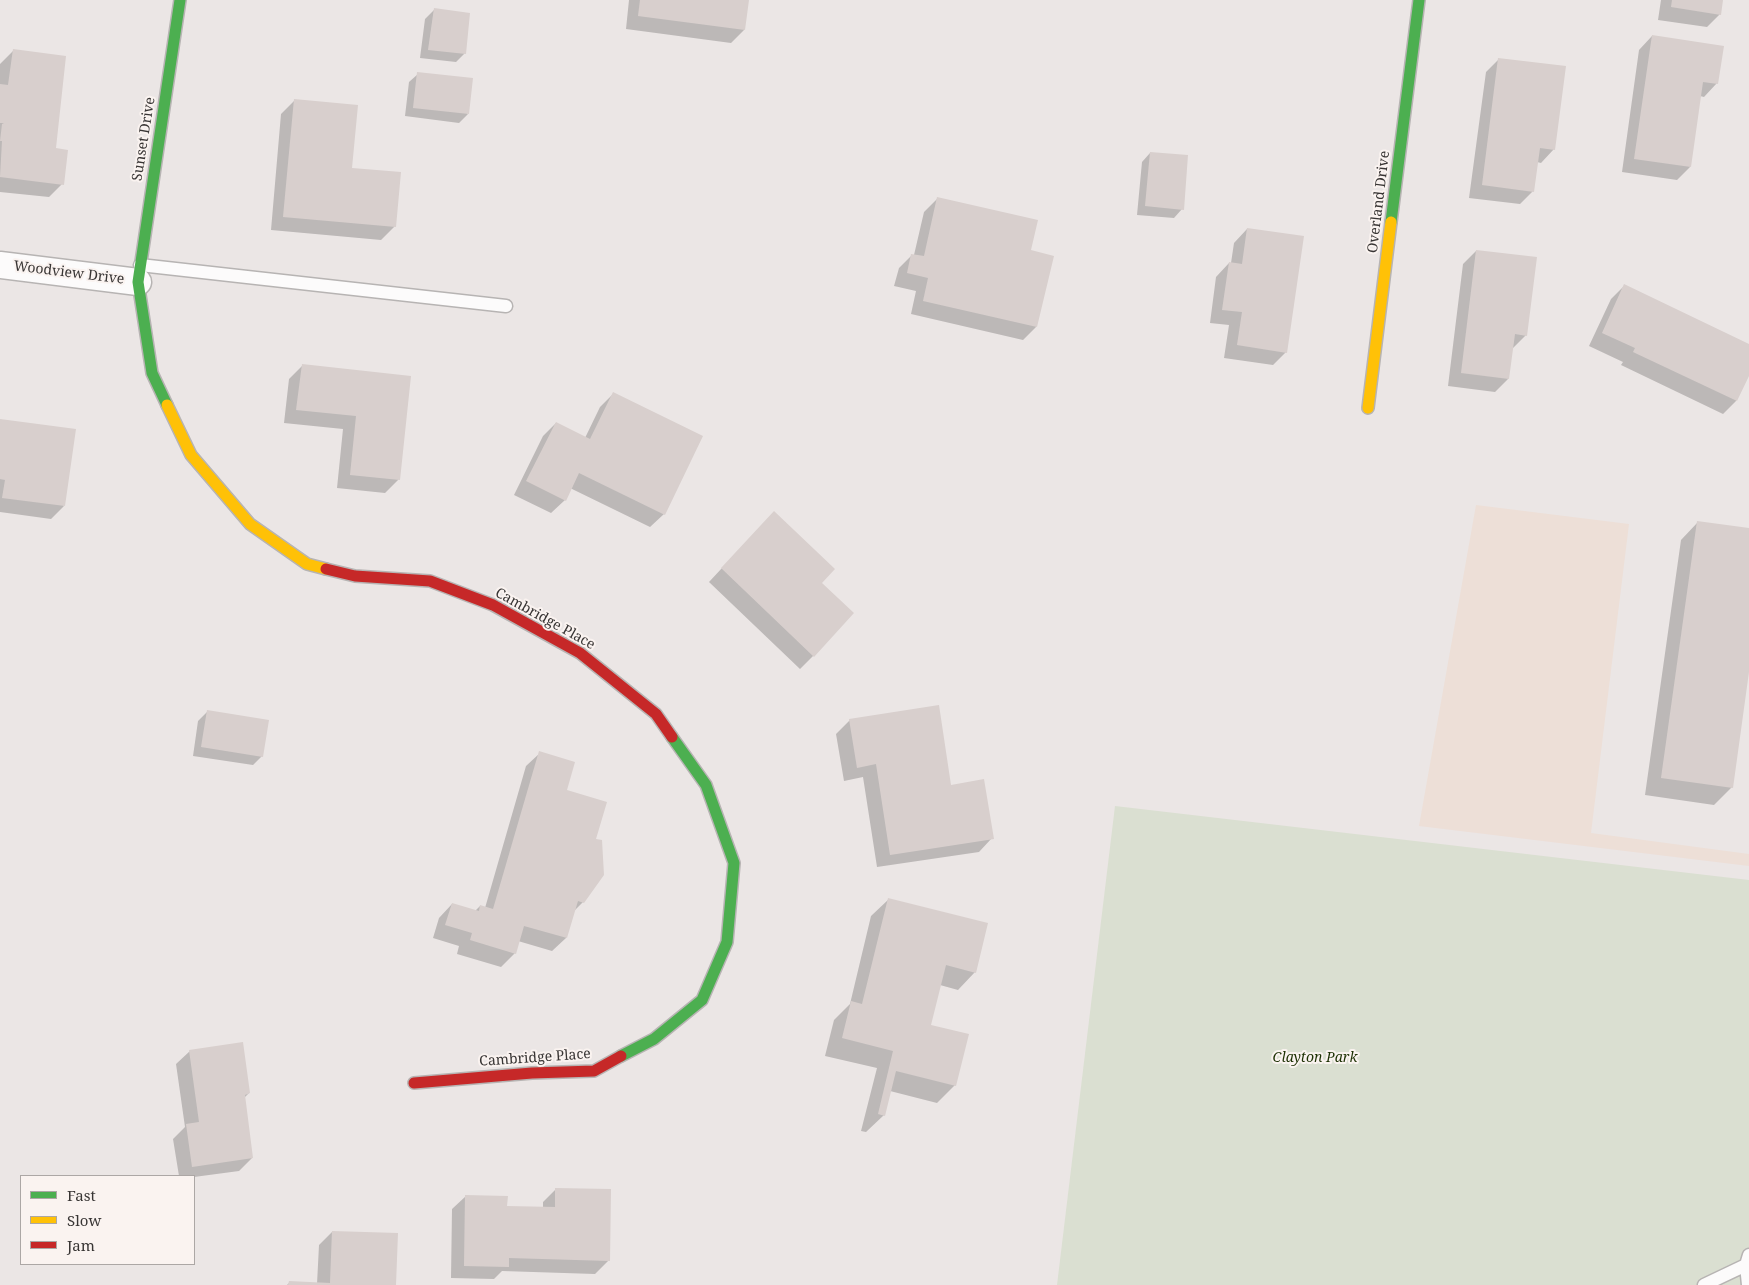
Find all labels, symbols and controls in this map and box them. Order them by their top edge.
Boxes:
street label: Sunset Drive [129,96,159,182]
street label: Overland Drive [1364,150,1394,254]
street label: Woodview Drive [13,258,125,288]
street label: Cambridge Place [492,585,598,653]
street label: Cambridge Place [479,1046,591,1070]
park label: Clayton Park [1273,1050,1357,1066]
legend [20,1175,195,1265]
text: Fast [67,1185,96,1205]
text: Slow [67,1210,101,1230]
text: Jam [67,1235,95,1255]

